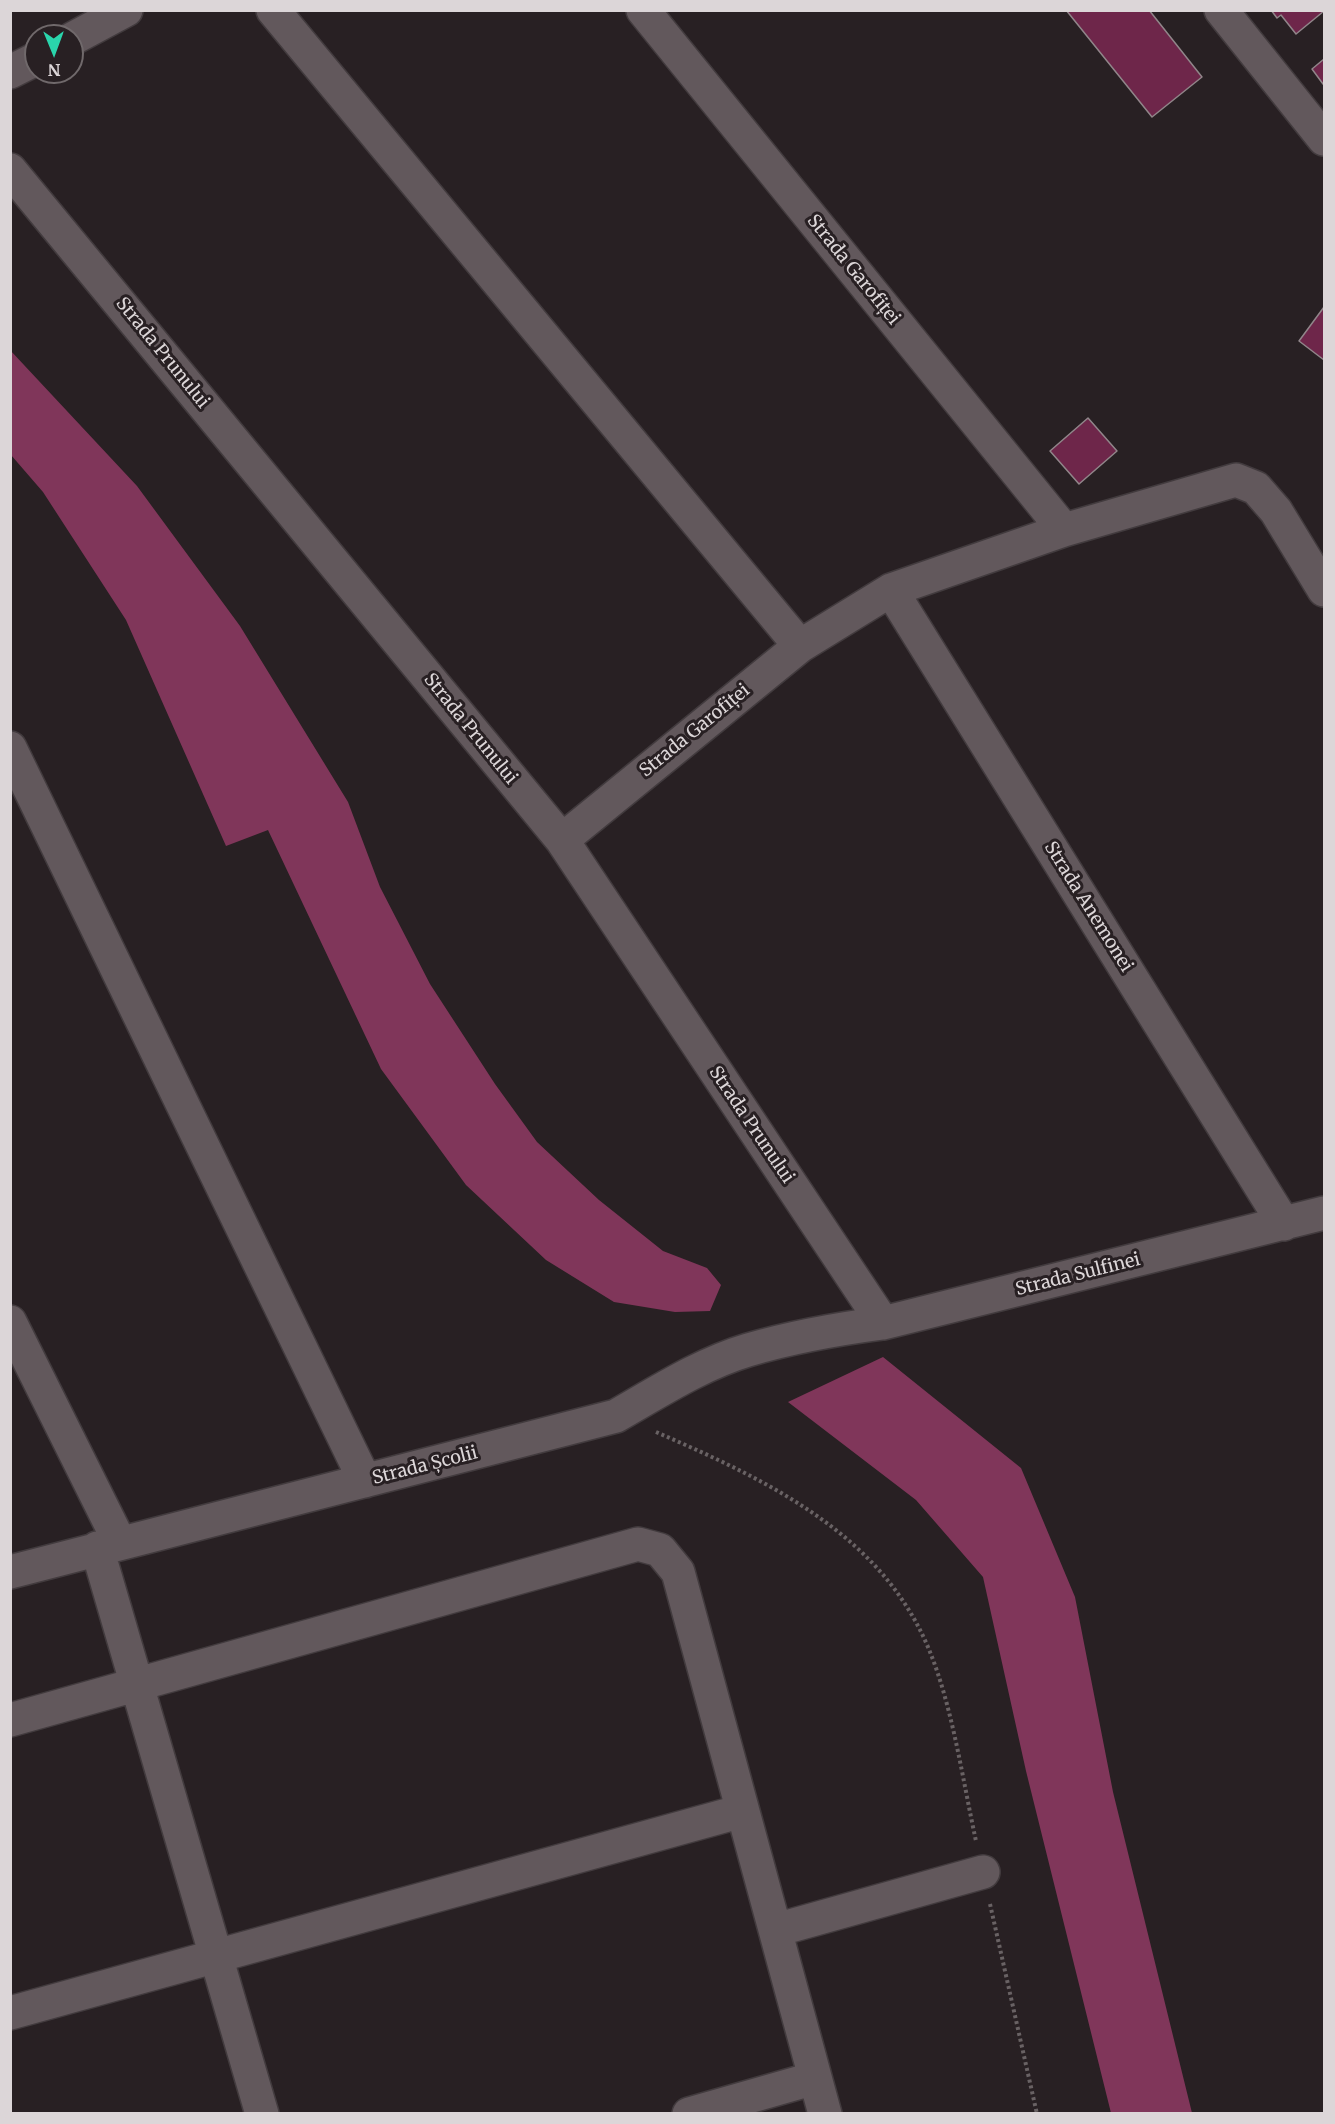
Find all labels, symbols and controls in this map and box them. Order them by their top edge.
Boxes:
north arrow [24,24,84,84]
text: N [48,60,61,80]
street label: Strada Garofiței [802,211,904,329]
street label: Strada Prunului [111,293,213,413]
street label: Strada Prunului [419,669,521,789]
street label: Strada Garofiței [636,680,754,782]
street label: Strada Anemonei [1039,838,1137,976]
street label: Strada Prunului [704,1062,798,1188]
street label: Strada Sulfinei [1014,1249,1142,1301]
street label: Strada Școlii [370,1442,480,1490]

